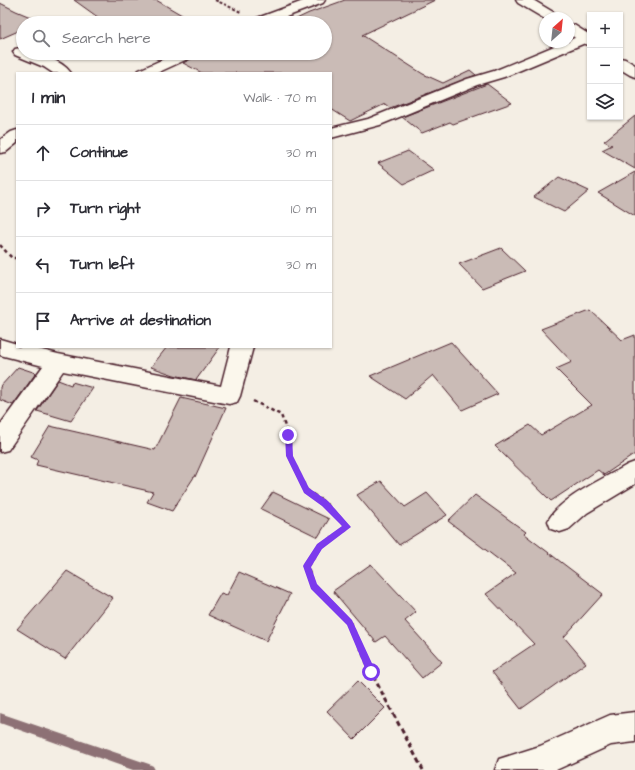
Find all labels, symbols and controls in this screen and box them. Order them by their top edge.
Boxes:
north arrow [539,12,575,48]
map controls [587,12,623,120]
button: + [587,12,623,48]
search box [16,16,332,60]
icon: search [30,27,52,49]
text: Search here [62,28,151,49]
button: − [587,48,623,84]
button: layers [587,84,623,120]
text: 1 min [32,86,65,110]
text: Walk · 70 m [243,89,316,107]
icon: ahead [32,142,54,164]
text: Continue [70,142,128,163]
text: 30 m [286,144,316,162]
icon: right [32,198,54,220]
text: Turn right [70,198,141,219]
text: 10 m [291,200,316,218]
icon: left [32,254,54,276]
text: Turn left [70,254,134,275]
text: 30 m [286,256,316,274]
icon: arrive [32,310,54,332]
text: Arrive at destination [70,310,211,331]
route end [279,426,297,444]
route start [362,663,380,681]

